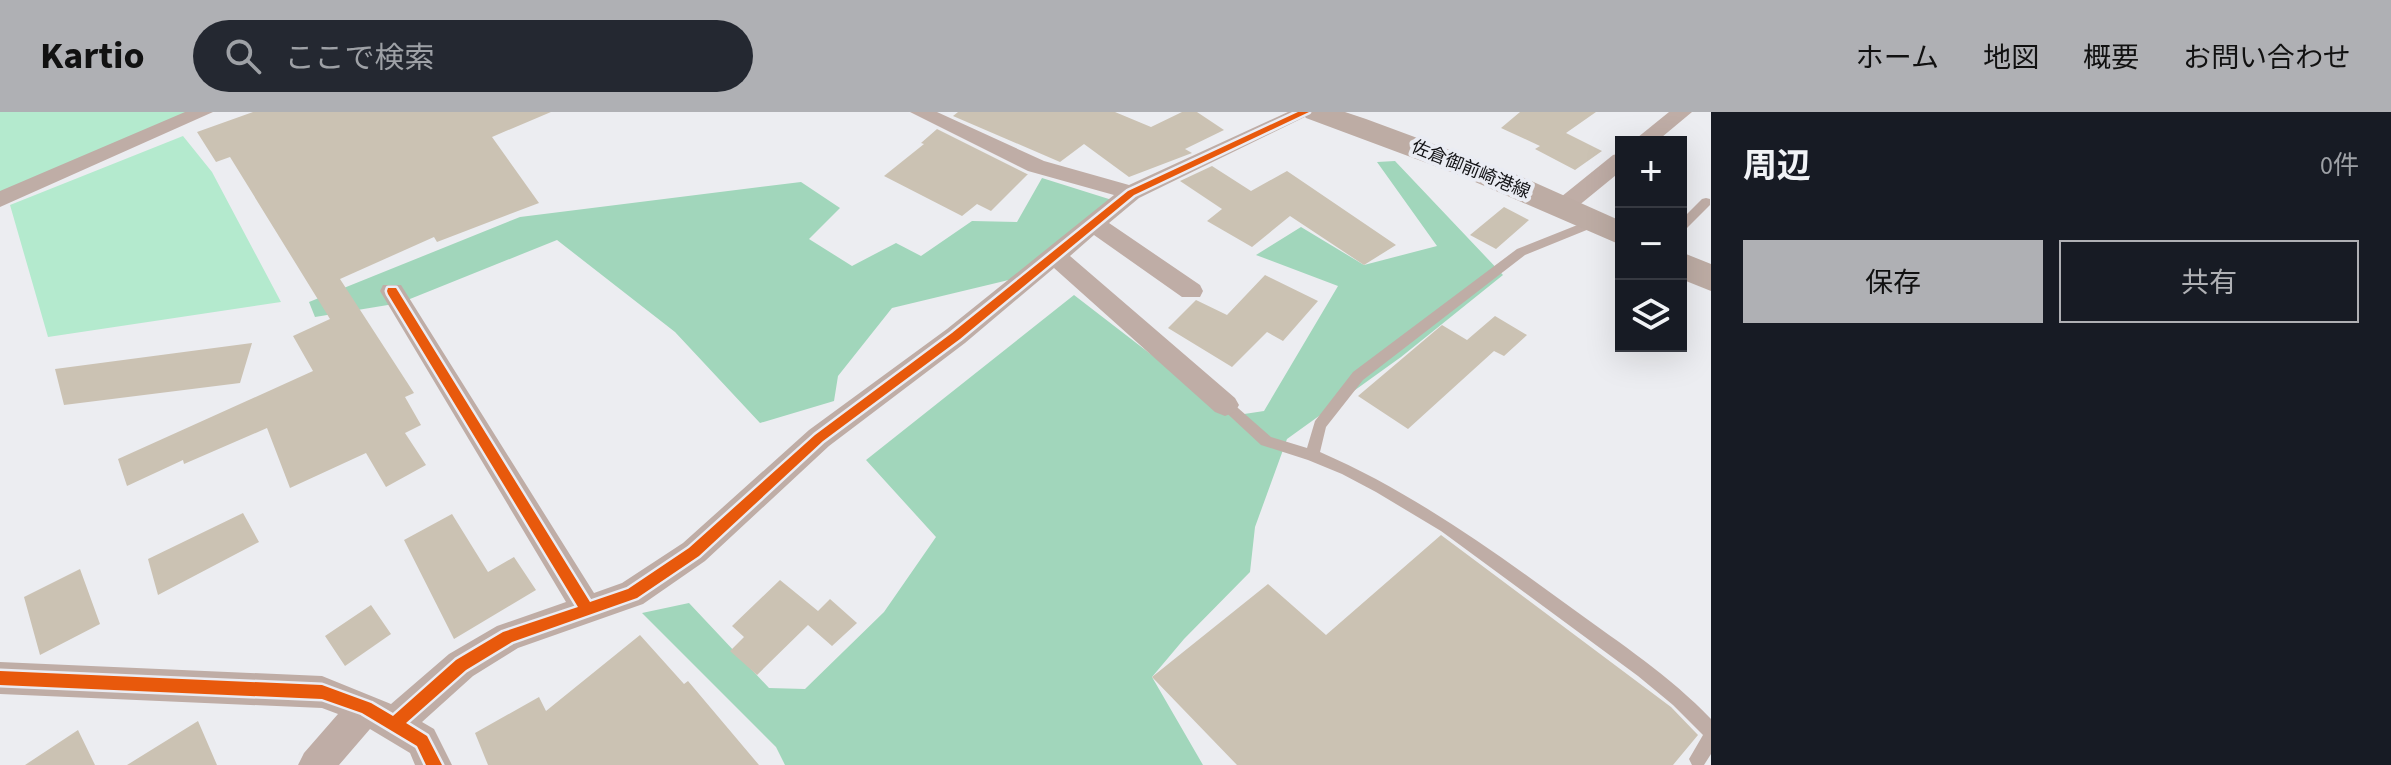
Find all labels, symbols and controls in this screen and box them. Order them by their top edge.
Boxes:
search box [193,20,753,92]
text: Kartio [40,29,145,83]
icon: search [221,34,265,78]
text: ここで検索 [285,37,435,80]
text: ホーム [1856,38,1939,78]
text: 地図 [1983,38,2039,78]
text: 概要 [2083,38,2139,78]
text: お問い合わせ [2183,38,2351,78]
street label: 佐倉御前崎港線 [1408,134,1534,205]
map controls [1615,136,1687,352]
button: + [1615,136,1687,208]
text: 周辺 [1743,142,1811,191]
text: 0件 [2320,147,2359,184]
button: − [1615,208,1687,280]
button: 保存 [1743,240,2043,323]
button: 共有 [2059,240,2359,323]
button: layers [1615,280,1687,352]

